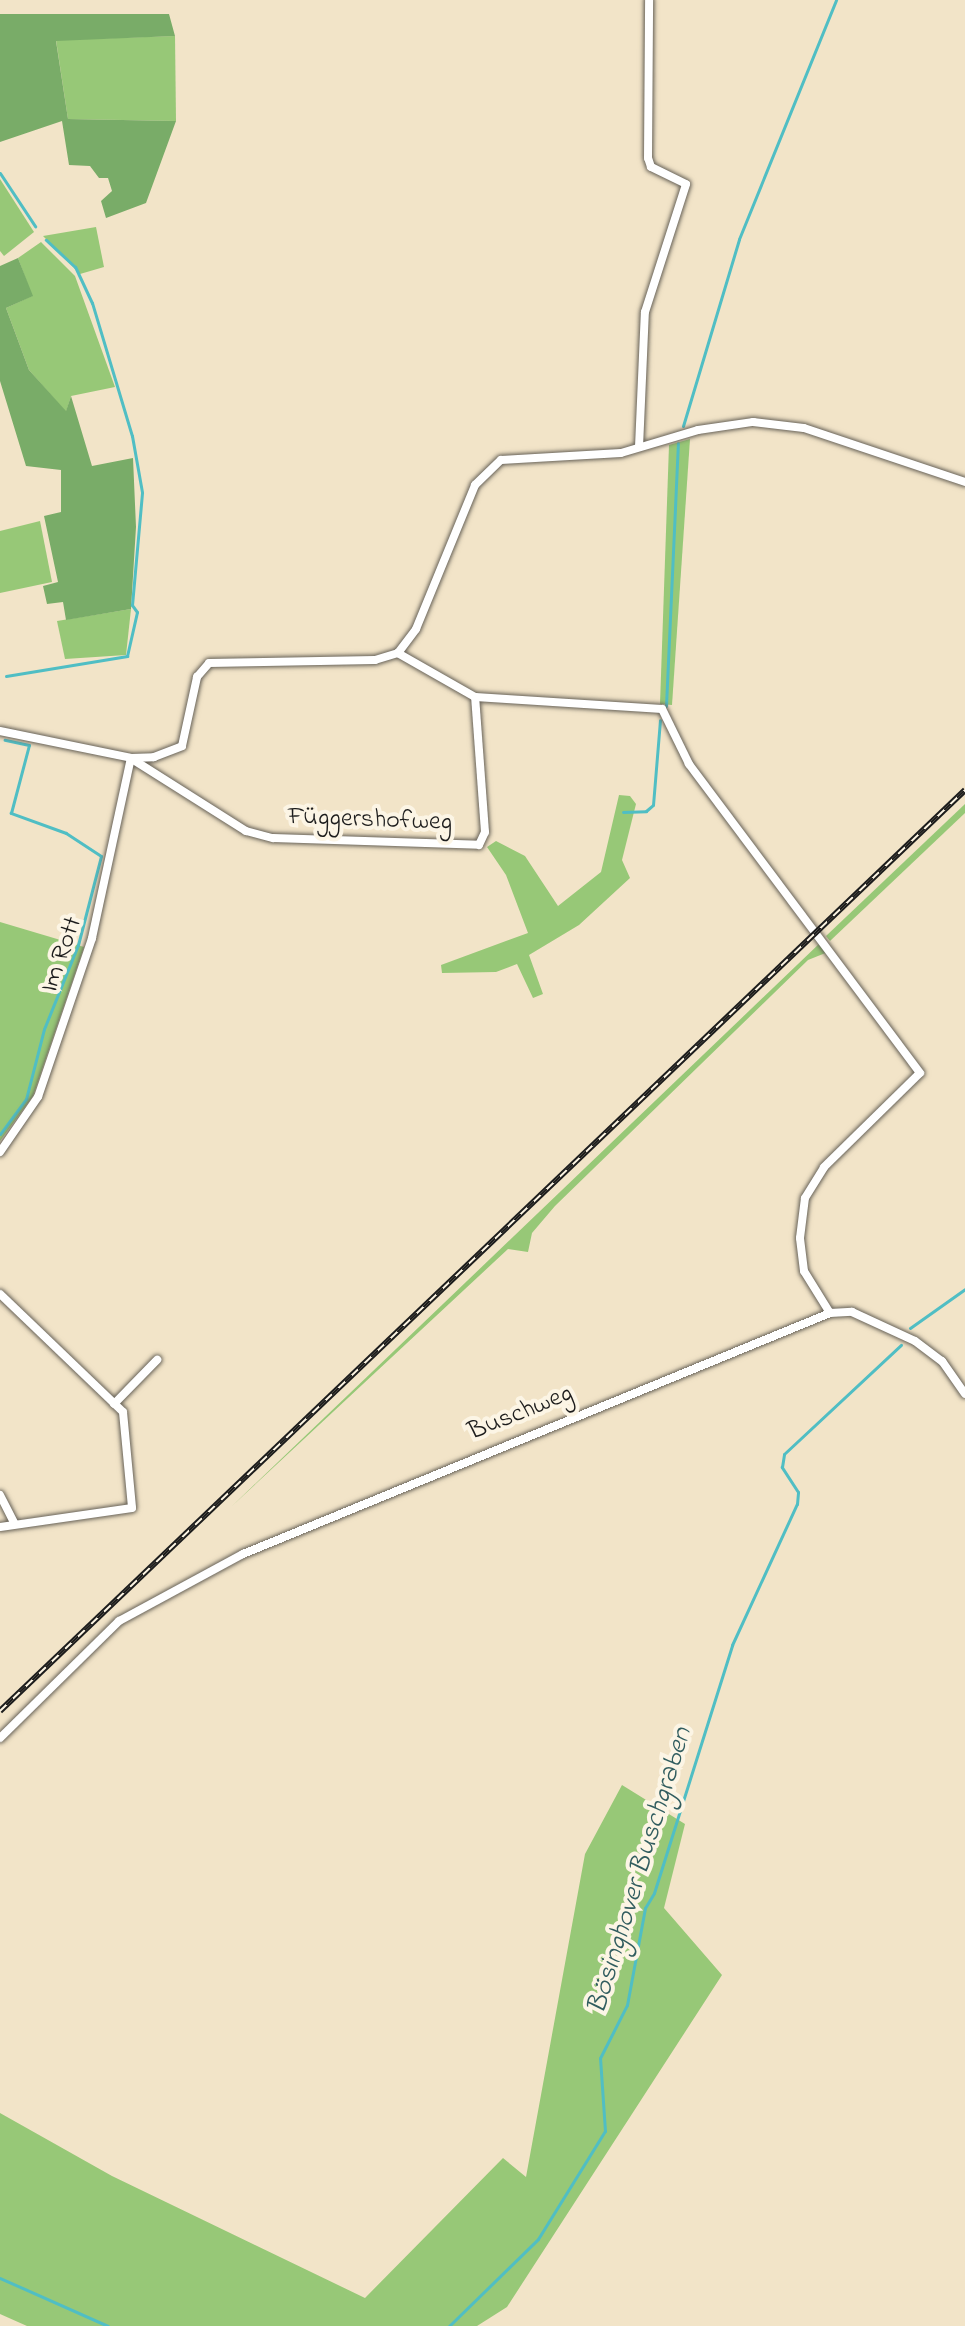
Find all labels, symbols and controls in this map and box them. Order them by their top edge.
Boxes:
street label: Függershofweg [287,803,453,839]
street label: Im Rott [36,913,90,997]
street label: Buschweg [464,1379,578,1449]
water label: Bösinghover Buschgraben [581,1724,701,2018]

